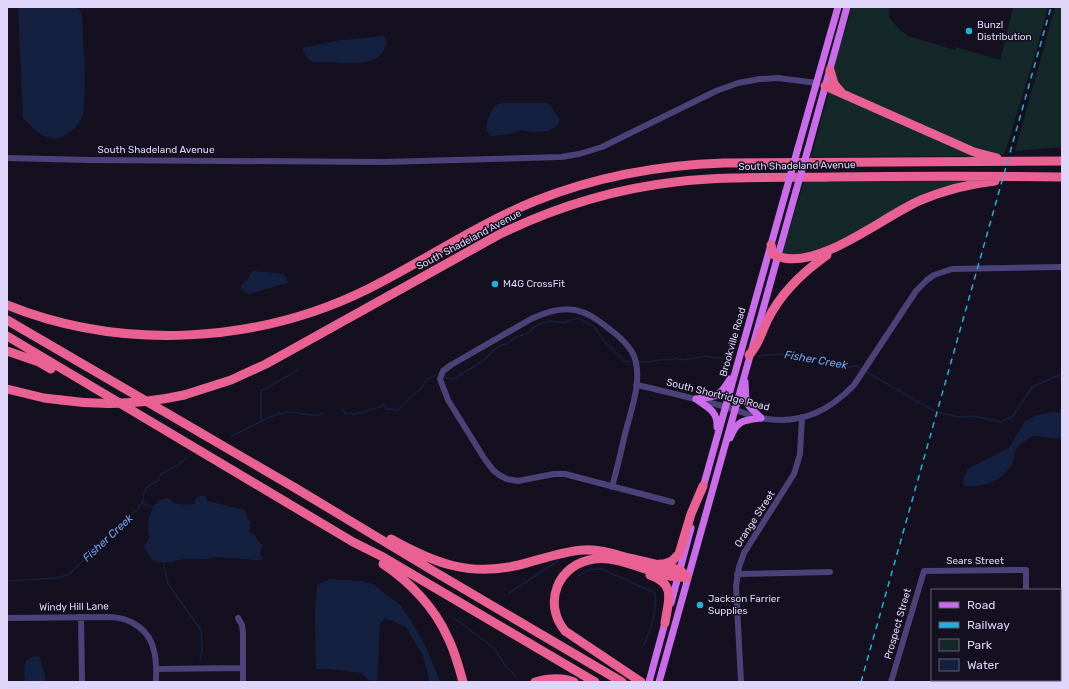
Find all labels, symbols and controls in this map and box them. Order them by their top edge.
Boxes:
place label: Bunzl Distribution [977,19,1032,43]
marker: Bunzl Distribution [964,26,974,36]
street label: South Shadeland Avenue [98,144,215,156]
street label: South Shadeland Avenue [738,159,856,173]
street label: South Shadeland Avenue [415,207,524,273]
place label: M4G CrossFit [503,278,565,290]
marker: M4G CrossFit [490,279,500,289]
street label: Brookville Road [717,306,749,378]
water label: Fisher Creek [784,348,849,372]
street label: South Shortridge Road [665,376,771,414]
street label: Orange Street [732,488,778,550]
water label: Fisher Creek [80,511,136,564]
street label: Sears Street [946,555,1004,567]
street label: Prospect Street [882,587,914,661]
legend [931,589,1061,681]
place label: Jackson Farrier Supplies [708,593,780,617]
text: Road [967,598,995,612]
street label: Windy Hill Lane [39,600,109,614]
marker: Jackson Farrier Supplies [695,600,705,610]
text: Railway [967,618,1010,632]
text: Park [967,638,993,652]
text: Water [967,658,999,672]

